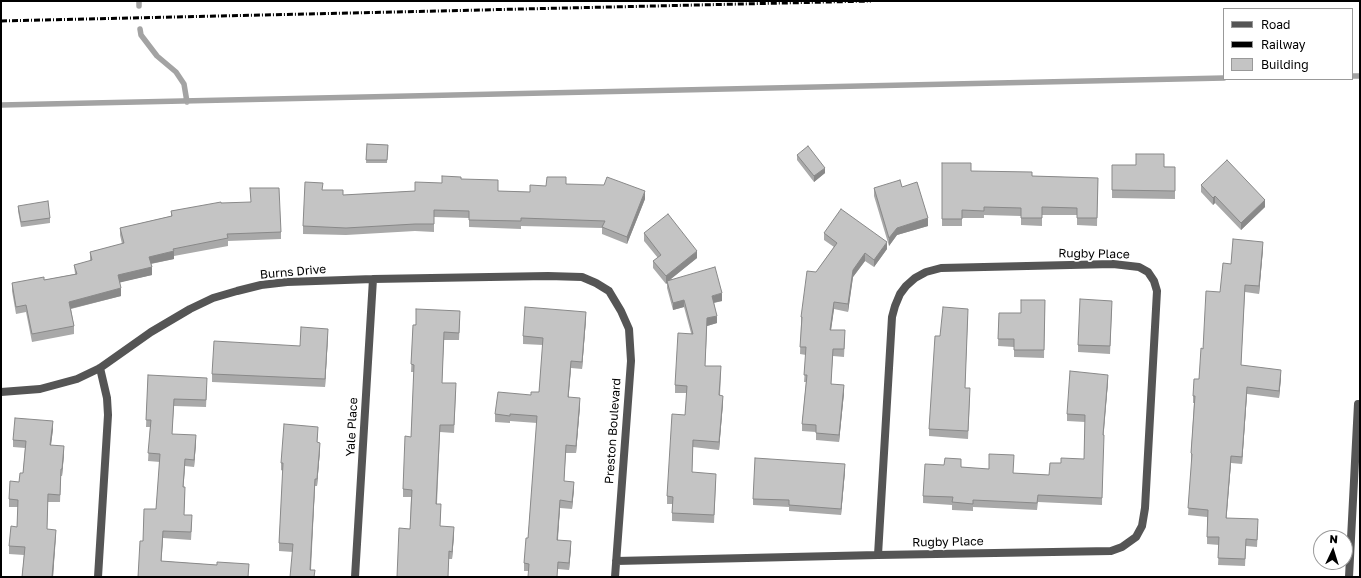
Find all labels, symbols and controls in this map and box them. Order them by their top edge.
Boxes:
legend [1223,8,1353,80]
text: Road [1261,17,1290,32]
text: Railway [1261,37,1306,52]
text: Building [1261,57,1309,72]
street label: Rugby Place [1058,246,1130,262]
street label: Burns Drive [259,262,327,282]
street label: Preston Boulevard [602,378,624,484]
street label: Yale Place [343,397,361,457]
north arrow [1313,530,1353,570]
text: N [1329,532,1338,545]
street label: Rugby Place [912,534,984,550]

